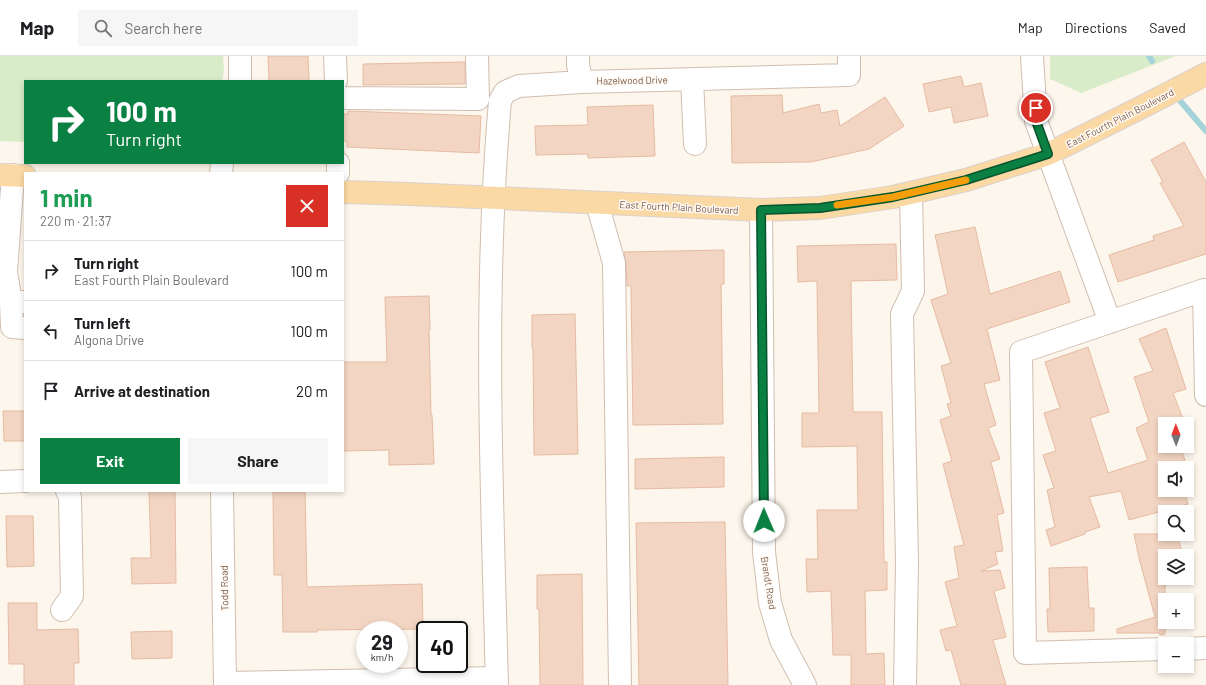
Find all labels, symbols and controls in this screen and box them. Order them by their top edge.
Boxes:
search box [78,10,358,46]
text: Map [20,16,54,39]
icon: search [92,17,114,39]
text: Search here [124,19,202,37]
text: Map [1018,19,1043,36]
text: Directions [1065,19,1127,36]
text: Saved [1149,19,1186,36]
street label: Hazelwood Drive [596,73,668,87]
street label: East Fourth Plain Boulevard [1064,86,1176,150]
pin [1019,91,1053,125]
text: 100 m [106,94,177,128]
icon: right [40,96,92,148]
icon: arrive [1025,97,1047,119]
text: Turn right [106,128,182,150]
text: 1 min [40,183,93,212]
button: close [286,185,328,227]
street label: East Fourth Plain Boulevard [619,198,739,216]
text: 220 m · 21:37 [40,213,111,229]
text: Turn right [74,254,139,272]
icon: right [40,260,62,282]
text: 100 m [290,262,328,280]
text: East Fourth Plain Boulevard [74,272,229,288]
text: Turn left [74,314,130,332]
icon: left [40,320,62,342]
text: 100 m [290,322,328,340]
text: Algona Drive [74,332,144,348]
icon: arrive [40,380,62,402]
text: Arrive at destination [74,382,210,400]
text: 20 m [296,382,328,400]
north arrow [1158,417,1194,453]
map controls [1158,417,1194,673]
button: Exit [40,438,180,484]
button: Share [188,438,328,484]
button: sound [1158,461,1194,497]
position arrow [743,500,785,542]
button: search [1158,505,1194,541]
button: layers [1158,549,1194,585]
street label: Brandt Road [759,556,779,610]
street label: Todd Road [218,565,230,611]
button: + [1158,593,1194,629]
speed limit sign: 40 [416,621,468,673]
text: 29 [371,630,393,654]
button: − [1158,637,1194,673]
text: km/h [371,651,393,663]

